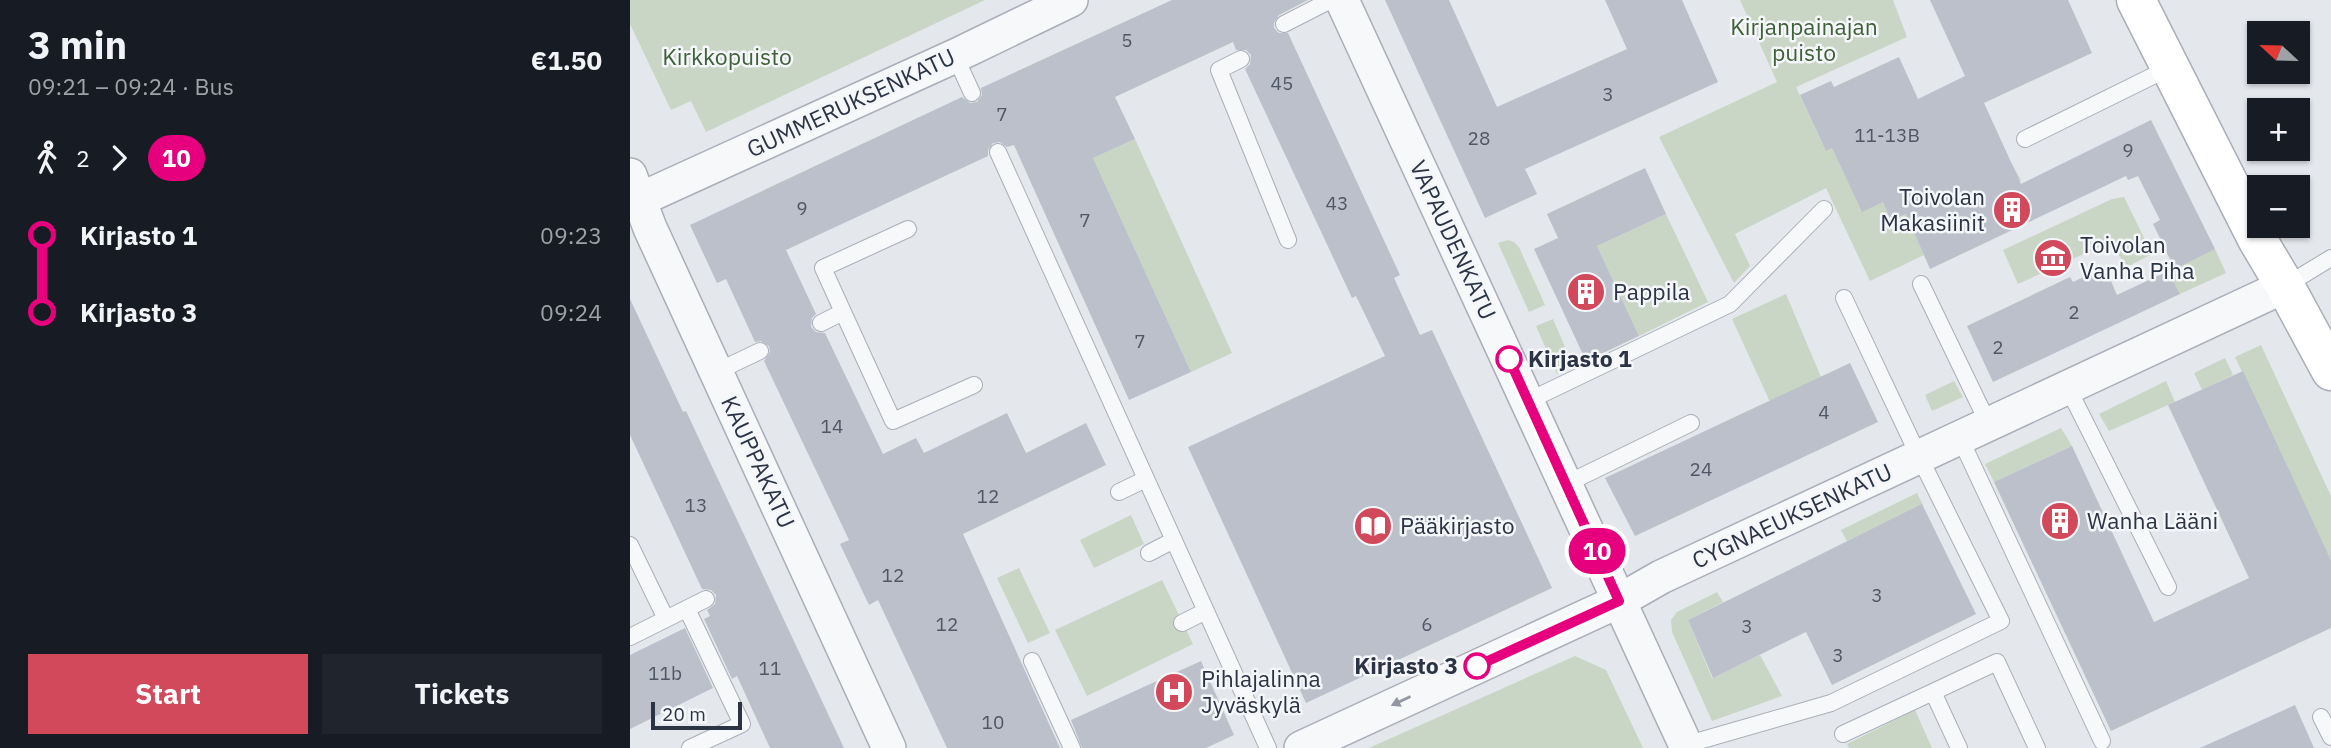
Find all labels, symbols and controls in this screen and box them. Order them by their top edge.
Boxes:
park label: Kirjanpainajan puisto [1730,11,1878,67]
text: 3 min [28,20,127,69]
north arrow [2247,21,2310,84]
map controls [2247,21,2310,238]
house number: 5 [1121,28,1133,52]
park label: Kirkkopuisto [662,41,792,71]
street label: GUMMERUKSENKATU [742,41,960,164]
text: €1.50 [531,43,602,77]
text: 09:21 – 09:24 · Bus [28,71,234,101]
house number: 45 [1271,71,1293,95]
house number: 3 [1602,82,1614,106]
button: + [2247,98,2310,161]
house number: 7 [996,102,1008,126]
house number: 11-13B [1854,123,1920,147]
house number: 28 [1468,126,1490,150]
house number: 9 [2122,138,2134,162]
icon: walk [28,139,66,177]
icon: forward [100,139,138,177]
text: 10 [162,142,191,174]
text: 2 [76,143,90,173]
street label: VAPAUDENKATU [1404,155,1504,324]
button: − [2247,175,2310,238]
place label: Toivolan Makasiinit [1880,181,1985,237]
building icon: Toivolan Makasiinit [1991,189,2033,231]
house number: 43 [1326,191,1348,215]
house number: 9 [796,196,808,220]
house number: 7 [1079,208,1091,232]
text: Kirjasto 1 [80,218,197,252]
text: 09:23 [540,220,602,250]
place label: Toivolan Vanha Piha [2080,229,2194,285]
museum icon: Toivolan Vanha Piha [2032,237,2074,279]
building icon: Pappila [1565,271,1607,313]
place label: Pappila [1613,276,1690,306]
text: Kirjasto 3 [80,295,197,329]
text: 09:24 [540,297,602,327]
house number: 2 [2068,300,2080,324]
house number: 7 [1134,329,1146,353]
house number: 2 [1992,335,2004,359]
place label: Kirjasto 1 [1528,343,1632,373]
marker: Kirjasto 1 [1496,346,1522,372]
street label: KAUPPAKATU [715,391,803,533]
house number: 4 [1818,400,1830,424]
house number: 14 [821,414,843,438]
street label: CYGNAEUKSENKATU [1687,456,1896,575]
house number: 24 [1690,457,1712,481]
house number: 12 [977,484,999,508]
house number: 13 [685,493,707,517]
building icon: Wanha Lääni [2039,500,2081,542]
library icon: Pääkirjasto [1352,505,1394,547]
place label: Wanha Lääni [2087,505,2218,535]
place label: Pääkirjasto [1400,510,1515,540]
line badge: 10 [1566,528,1628,574]
text: 10 [1583,535,1611,567]
house number: 12 [882,563,904,587]
house number: 3 [1871,583,1883,607]
house number: 12 [936,612,958,636]
house number: 6 [1421,612,1433,636]
house number: 3 [1741,614,1753,638]
house number: 3 [1832,643,1844,667]
place label: Kirjasto 3 [1354,650,1458,680]
marker: Kirjasto 3 [1464,653,1490,679]
button: Start [28,654,308,734]
button: Tickets [322,654,602,734]
house number: 11 [759,656,781,680]
house number: 11b [648,661,682,685]
place label: Pihlajalinna Jyväskylä [1201,663,1321,719]
hospital icon: Pihlajalinna Jyväskylä [1153,671,1195,713]
one-way arrow [1391,695,1411,707]
scale bar [651,699,742,731]
text: 20 m [662,702,706,726]
house number: 10 [982,710,1004,734]

